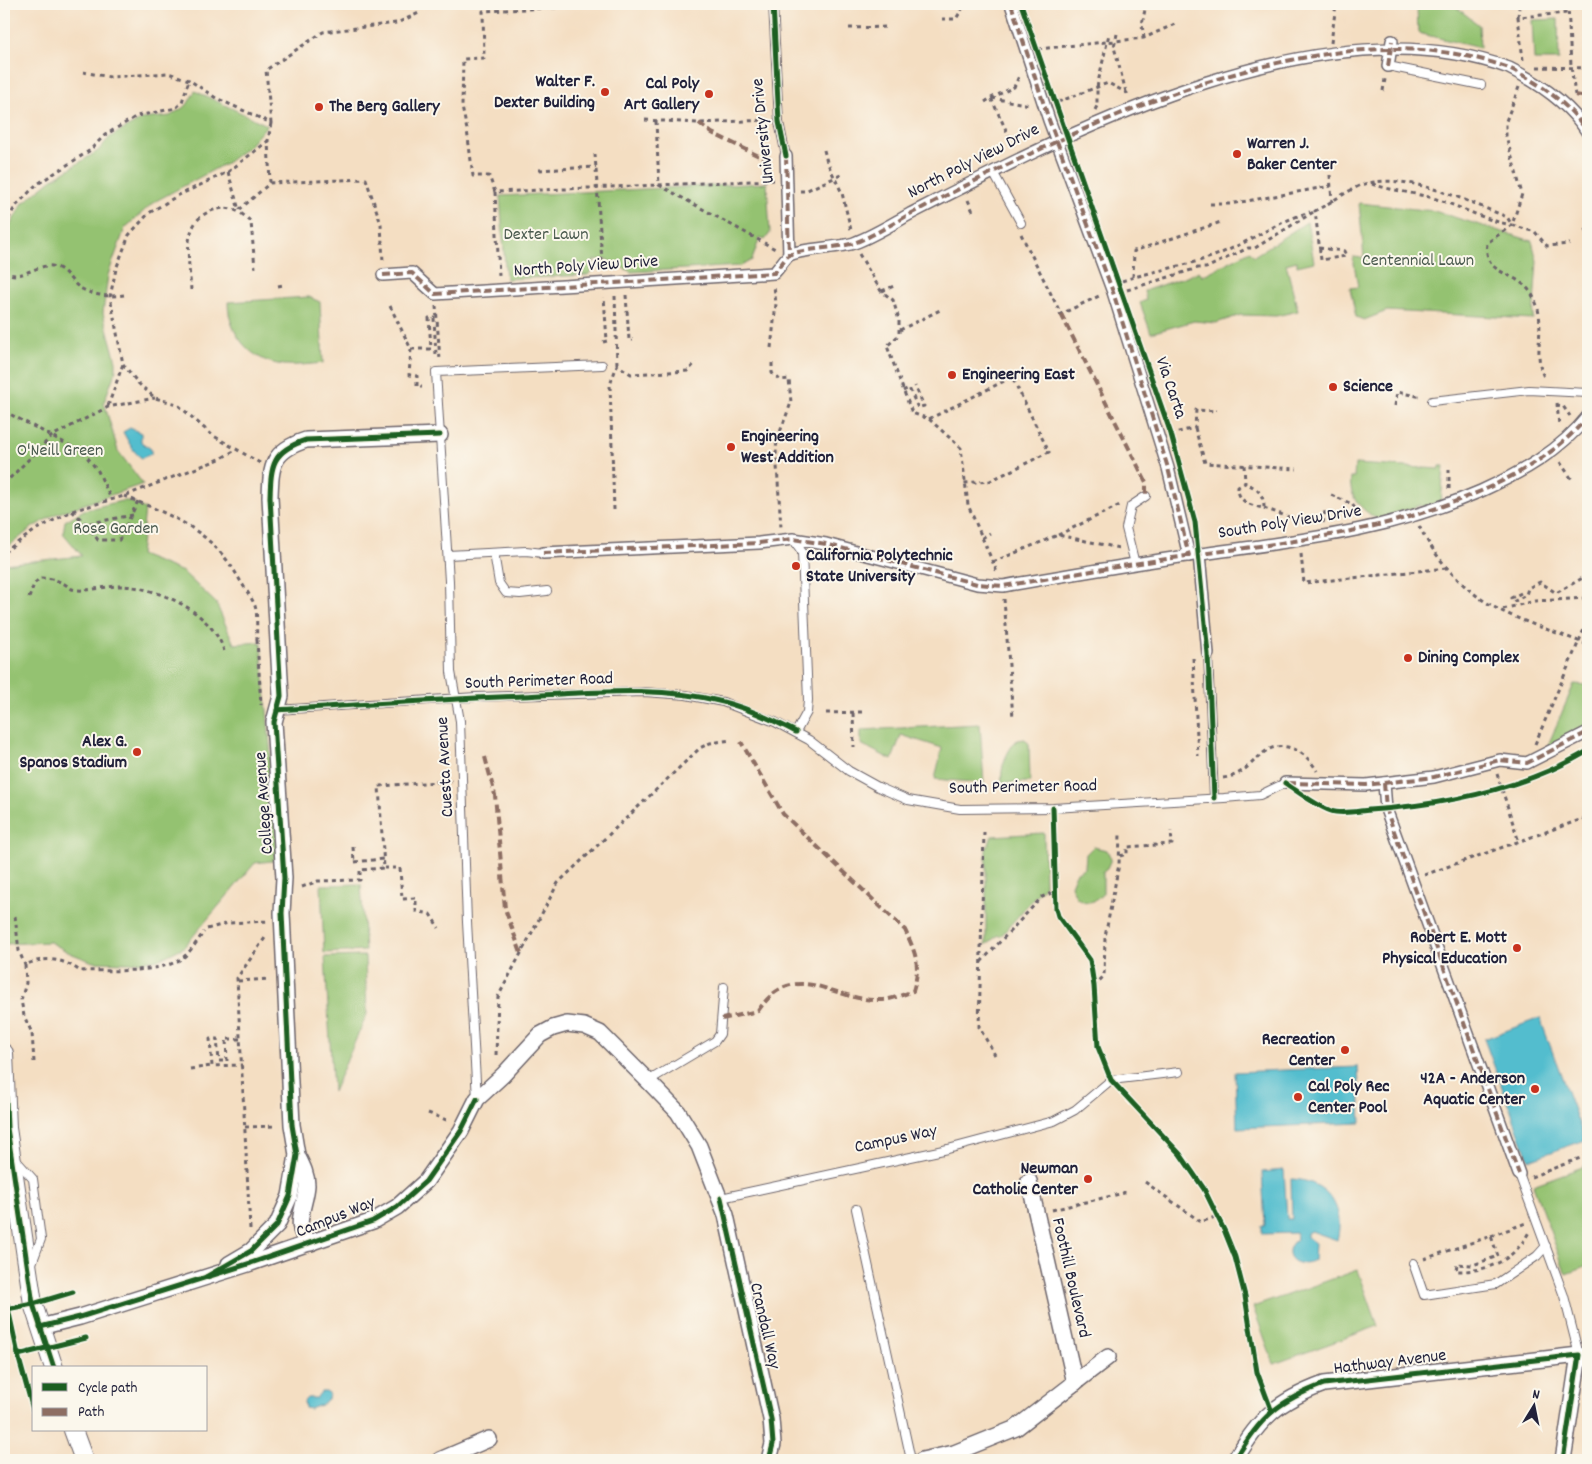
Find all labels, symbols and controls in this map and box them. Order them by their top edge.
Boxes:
place label: Walter F. Dexter Building [494,70,595,116]
place label: Cal Poly Art Gallery [624,72,700,118]
street label: University Drive [746,77,782,185]
marker: Walter F. Dexter Building [599,86,611,98]
marker: Cal Poly Art Gallery [703,88,715,100]
place label: The Berg Gallery [329,95,440,120]
marker: The Berg Gallery [313,101,325,113]
street label: North Poly View Drive [904,118,1044,206]
place label: Warren J. Baker Center [1247,132,1337,178]
marker: Warren J. Baker Center [1231,148,1243,160]
park label: Dexter Lawn [504,223,588,248]
street label: North Poly View Drive [513,249,659,285]
park label: Centennial Lawn [1362,249,1474,274]
street label: Via Carta [1148,354,1192,423]
place label: Engineering East [962,363,1075,388]
marker: Engineering East [946,369,958,381]
place label: Science [1343,375,1393,400]
marker: Science [1327,381,1339,393]
place label: Engineering West Addition [741,425,834,471]
park label: O'Neill Green [17,439,103,464]
marker: Engineering West Addition [725,441,737,453]
street label: South Poly View Drive [1216,499,1364,547]
park label: Rose Garden [73,517,159,542]
place label: California Polytechnic State University [806,544,953,590]
marker: California Polytechnic State University [790,560,802,572]
place label: Dining Complex [1418,646,1519,671]
marker: Dining Complex [1402,652,1414,664]
street label: South Perimeter Road [465,667,613,697]
street label: Cuesta Avenue [431,716,461,818]
place label: Alex G. Spanos Stadium [19,730,127,776]
marker: Alex G. Spanos Stadium [131,746,143,758]
street label: College Avenue [249,751,281,855]
street label: South Perimeter Road [949,774,1097,802]
place label: Robert E. Mott Physical Education [1382,926,1507,972]
marker: Robert E. Mott Physical Education [1511,942,1523,954]
place label: Recreation Center [1262,1028,1335,1074]
marker: Recreation Center [1339,1044,1351,1056]
place label: 42A - Anderson Aquatic Center [1420,1067,1525,1113]
place label: Cal Poly Rec Center Pool [1308,1075,1390,1121]
marker: 42A - Anderson Aquatic Center [1529,1083,1541,1095]
marker: Cal Poly Rec Center Pool [1292,1091,1304,1103]
street label: Campus Way [853,1119,940,1161]
place label: Newman Catholic Center [972,1157,1078,1203]
marker: Newman Catholic Center [1082,1173,1094,1185]
street label: Campus Way [293,1191,380,1245]
street label: Foothill Boulevard [1044,1216,1096,1340]
street label: Crandall Way [742,1280,786,1372]
street label: Hathway Avenue [1332,1344,1448,1382]
legend [32,1366,208,1432]
text: Cycle path [78,1378,138,1400]
north arrow [1510,1382,1560,1432]
text: N [1531,1385,1541,1406]
text: Path [78,1402,104,1424]

